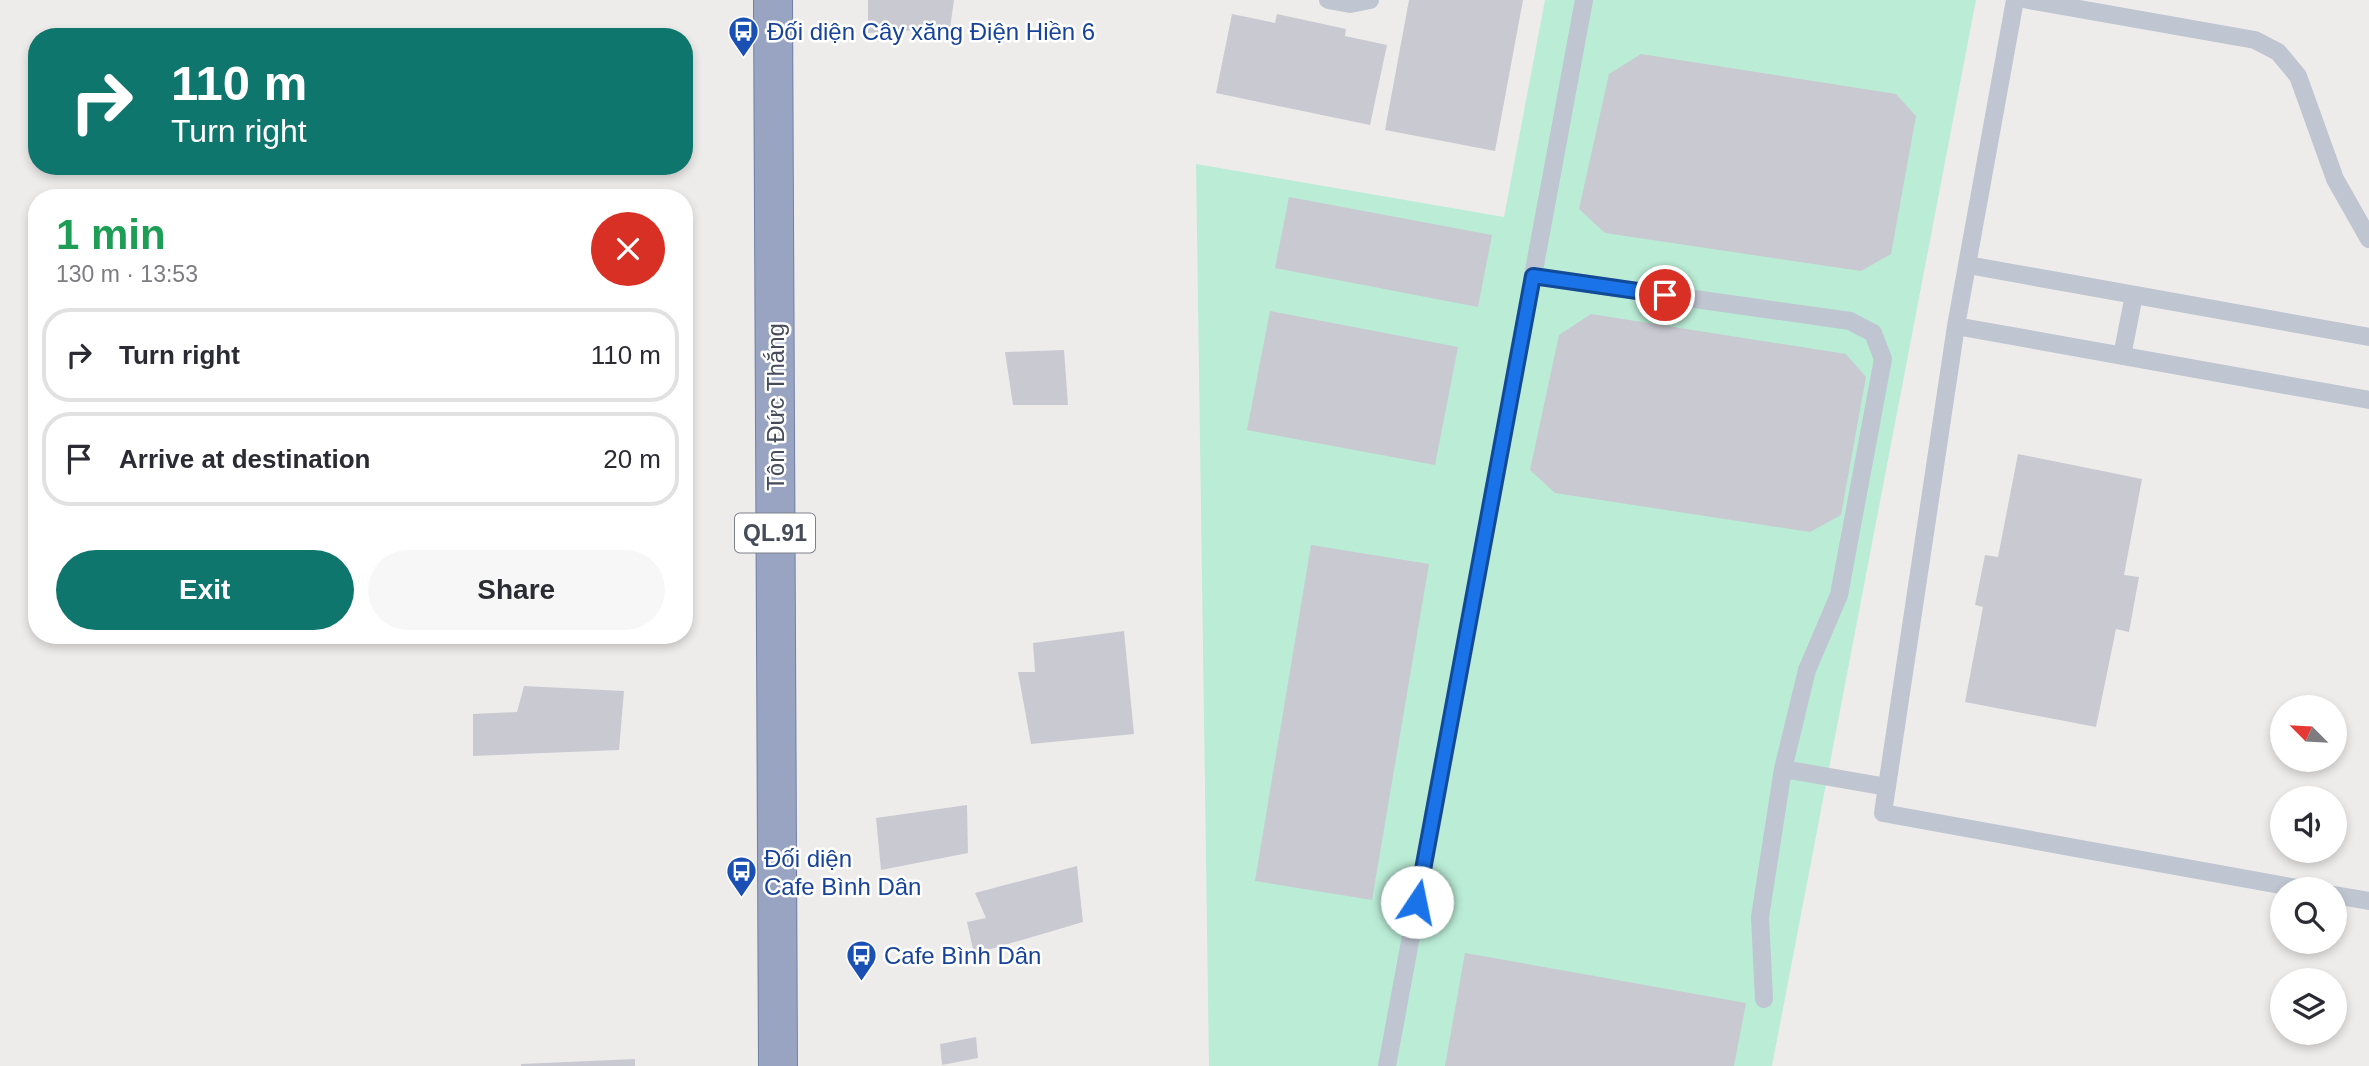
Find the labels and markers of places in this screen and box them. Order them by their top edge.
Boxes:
bus stop icon: Đối diện Cây xăng Điện Hiền 6 [727,14,761,58]
place label: Đối diện Cây xăng Điện Hiền 6 [767,18,1095,45]
pin [1635,265,1695,325]
place label: Đối diện Cafe Bình Dân [764,845,921,900]
bus stop icon: Đối diện Cafe Bình Dân [724,855,758,899]
bus stop icon: Cafe Bình Dân [844,938,878,982]
place label: Cafe Bình Dân [884,942,1041,969]

